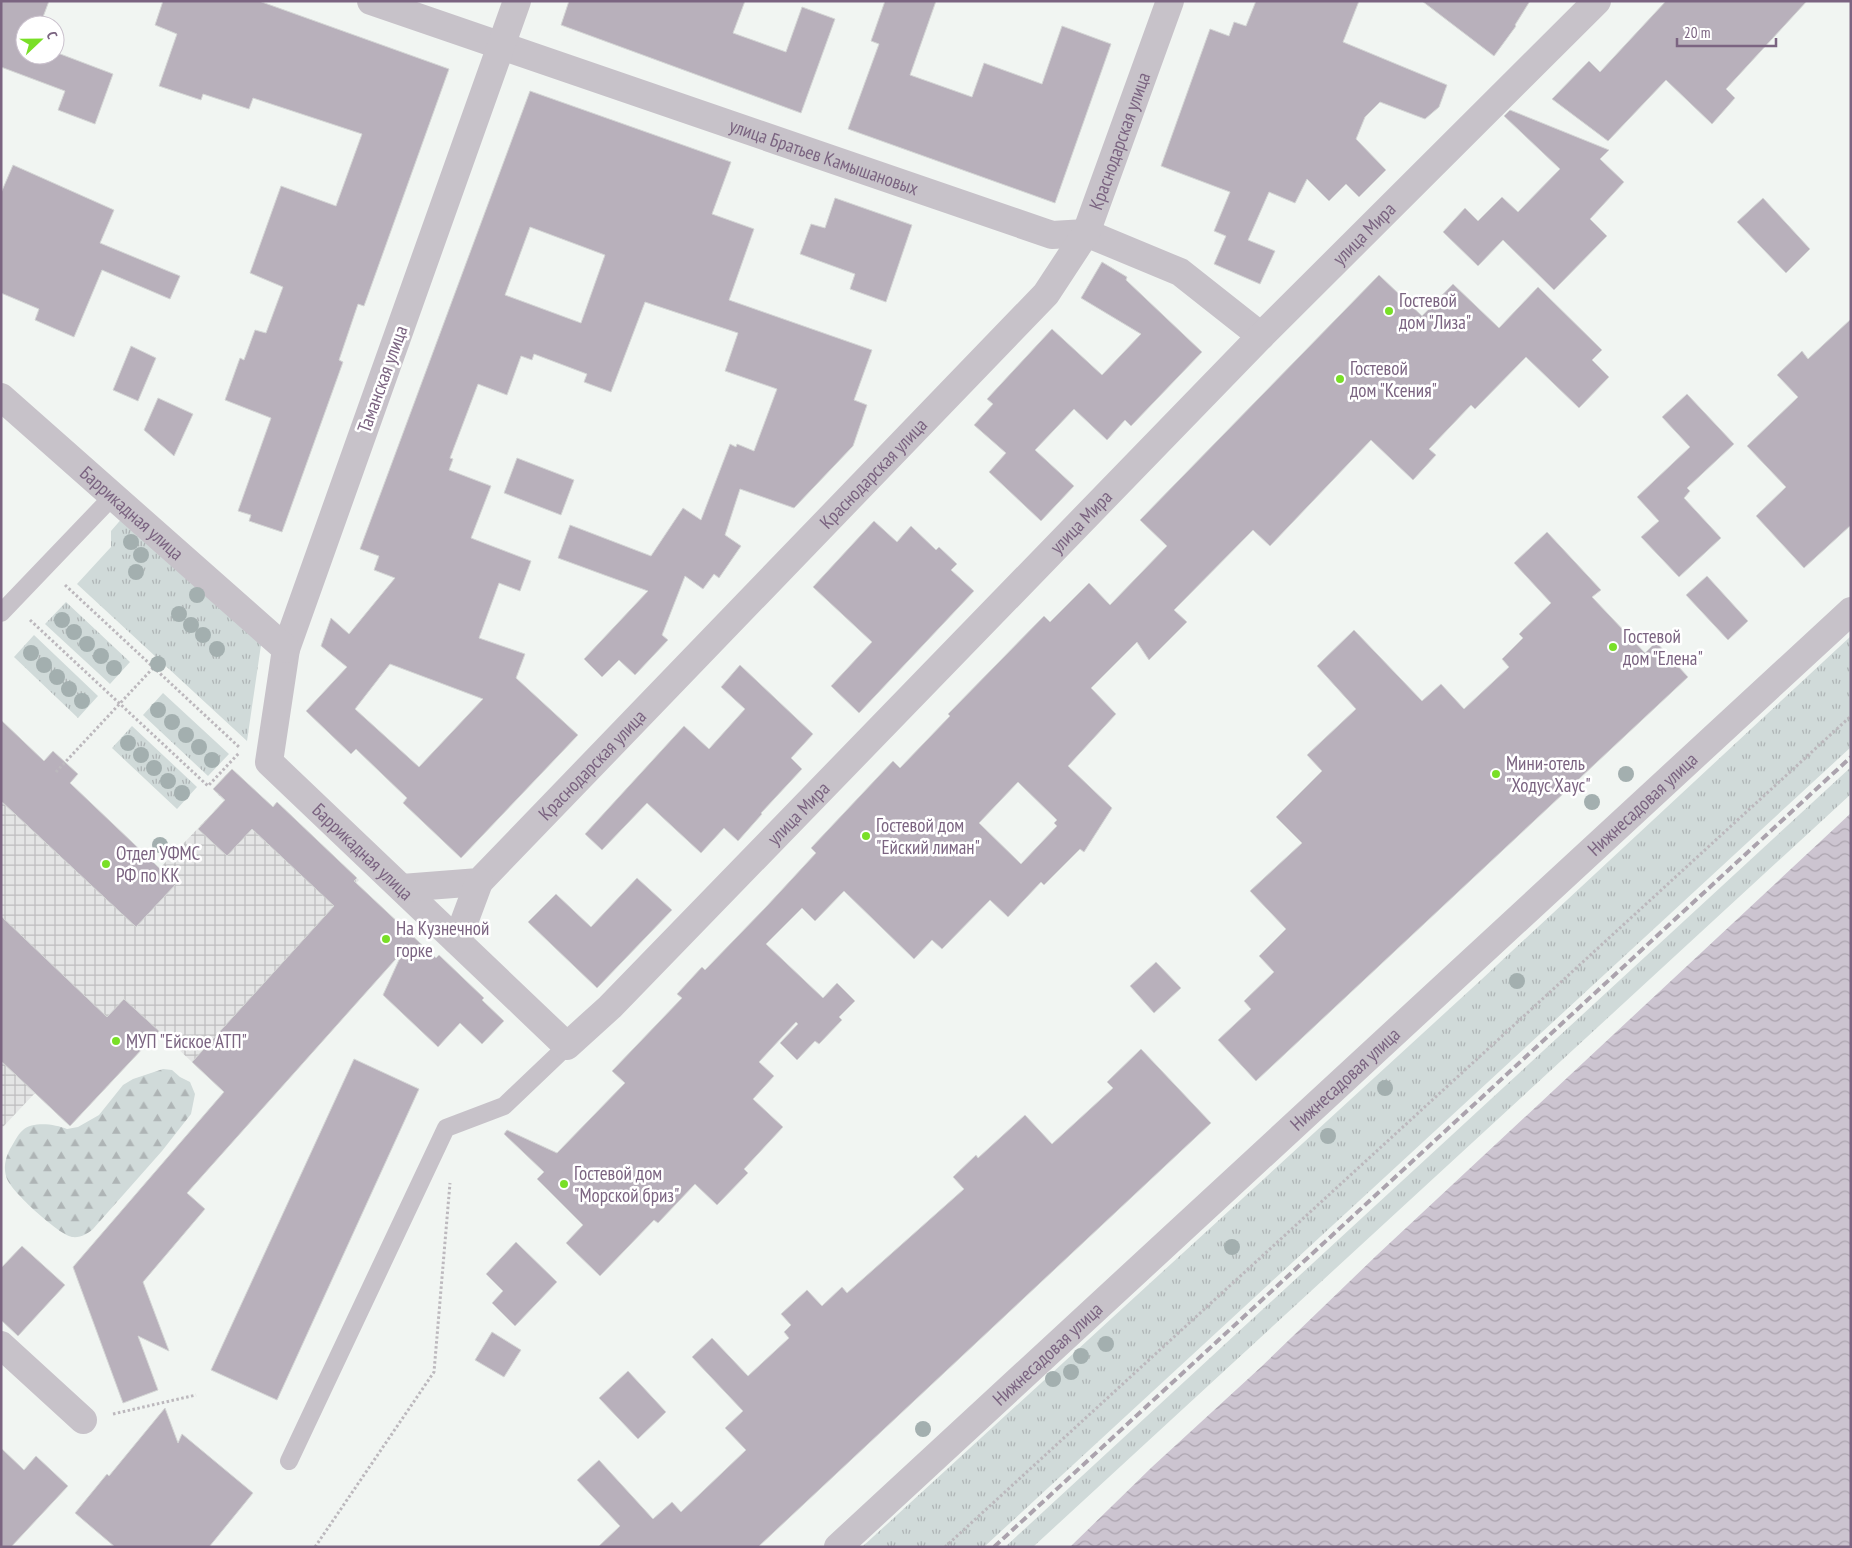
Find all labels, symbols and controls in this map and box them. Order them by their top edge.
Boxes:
north arrow [15,15,65,65]
scale bar [1677,15,1776,47]
text: 20 m [1684,23,1710,42]
text: С [43,29,62,42]
street label: Краснодарская улица [1083,69,1155,213]
street label: улица Братьев Камышановых [726,113,922,200]
street label: улица Мира [1327,197,1400,270]
place label: Гостевой дом "Лиза" [1399,288,1471,334]
marker: Гостевой дом "Лиза" [1383,305,1395,317]
street label: Таманская улица [352,322,412,436]
place label: Гостевой дом "Ксения" [1350,356,1437,402]
marker: Гостевой дом "Ксения" [1334,373,1346,385]
street label: Краснодарская улица [814,413,932,534]
street label: Баррикадная улица [75,461,189,565]
street label: улица Мира [1045,485,1117,559]
place label: Гостевой дом "Елена" [1623,624,1703,670]
marker: Гостевой дом "Елена" [1607,641,1619,653]
street label: Краснодарская улица [533,704,651,825]
street label: Нижнесадовая улица [1582,747,1702,861]
place label: Мини-отель "Ходус Хаус" [1506,751,1591,797]
marker: Мини-отель "Ходус Хаус" [1490,768,1502,780]
street label: улица Мира [762,776,834,850]
street label: Баррикадная улица [307,798,418,905]
place label: Гостевой дом "Ейский лиман" [876,813,980,859]
marker: Гостевой дом "Ейский лиман" [860,830,872,842]
place label: Отдел УФМС РФ по КК [116,841,201,887]
marker: Отдел УФМС РФ по КК [100,858,112,870]
place label: На Кузнечной горке [396,916,489,962]
marker: На Кузнечной горке [380,933,392,945]
street label: Нижнесадовая улица [1285,1022,1405,1135]
place label: МУП "Ейское АТП" [126,1029,247,1053]
marker: МУП "Ейское АТП" [110,1035,122,1047]
place label: Гостевой дом "Морской бриз" [574,1161,679,1207]
marker: Гостевой дом "Морской бриз" [558,1178,570,1190]
street label: Нижнесадовая улица [987,1297,1107,1410]

